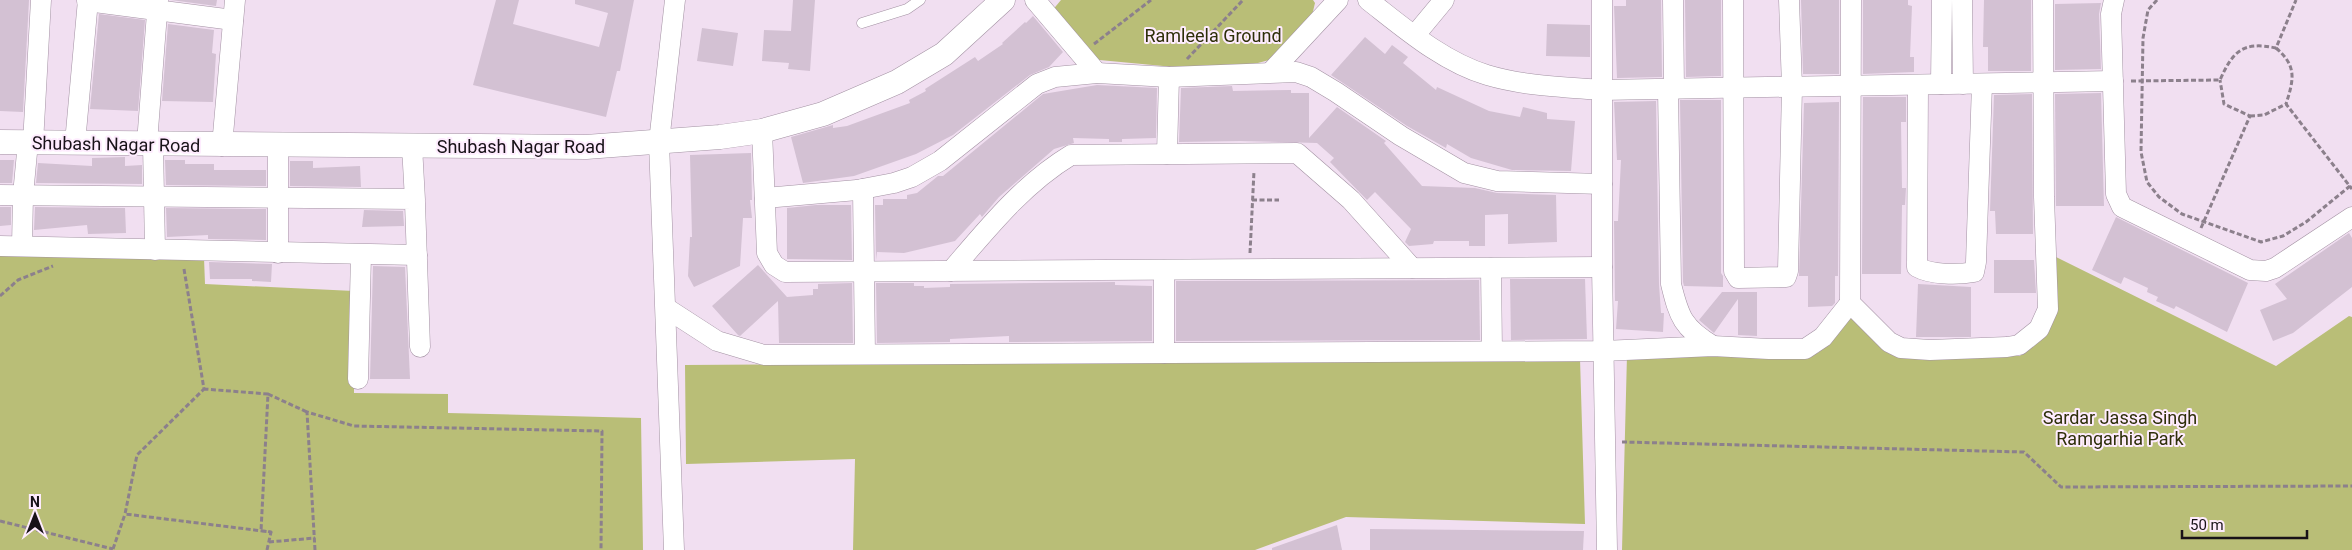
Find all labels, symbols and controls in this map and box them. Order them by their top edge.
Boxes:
park label: Ramleela Ground [1144,25,1282,46]
street label: Shubash Nagar Road [32,132,200,156]
street label: Shubash Nagar Road [437,136,605,157]
park label: Sardar Jassa Singh Ramgarhia Park [2043,407,2197,449]
north arrow [10,490,60,540]
text: N [30,494,40,510]
scale bar [2182,508,2307,540]
text: 50 m [2190,516,2224,534]

